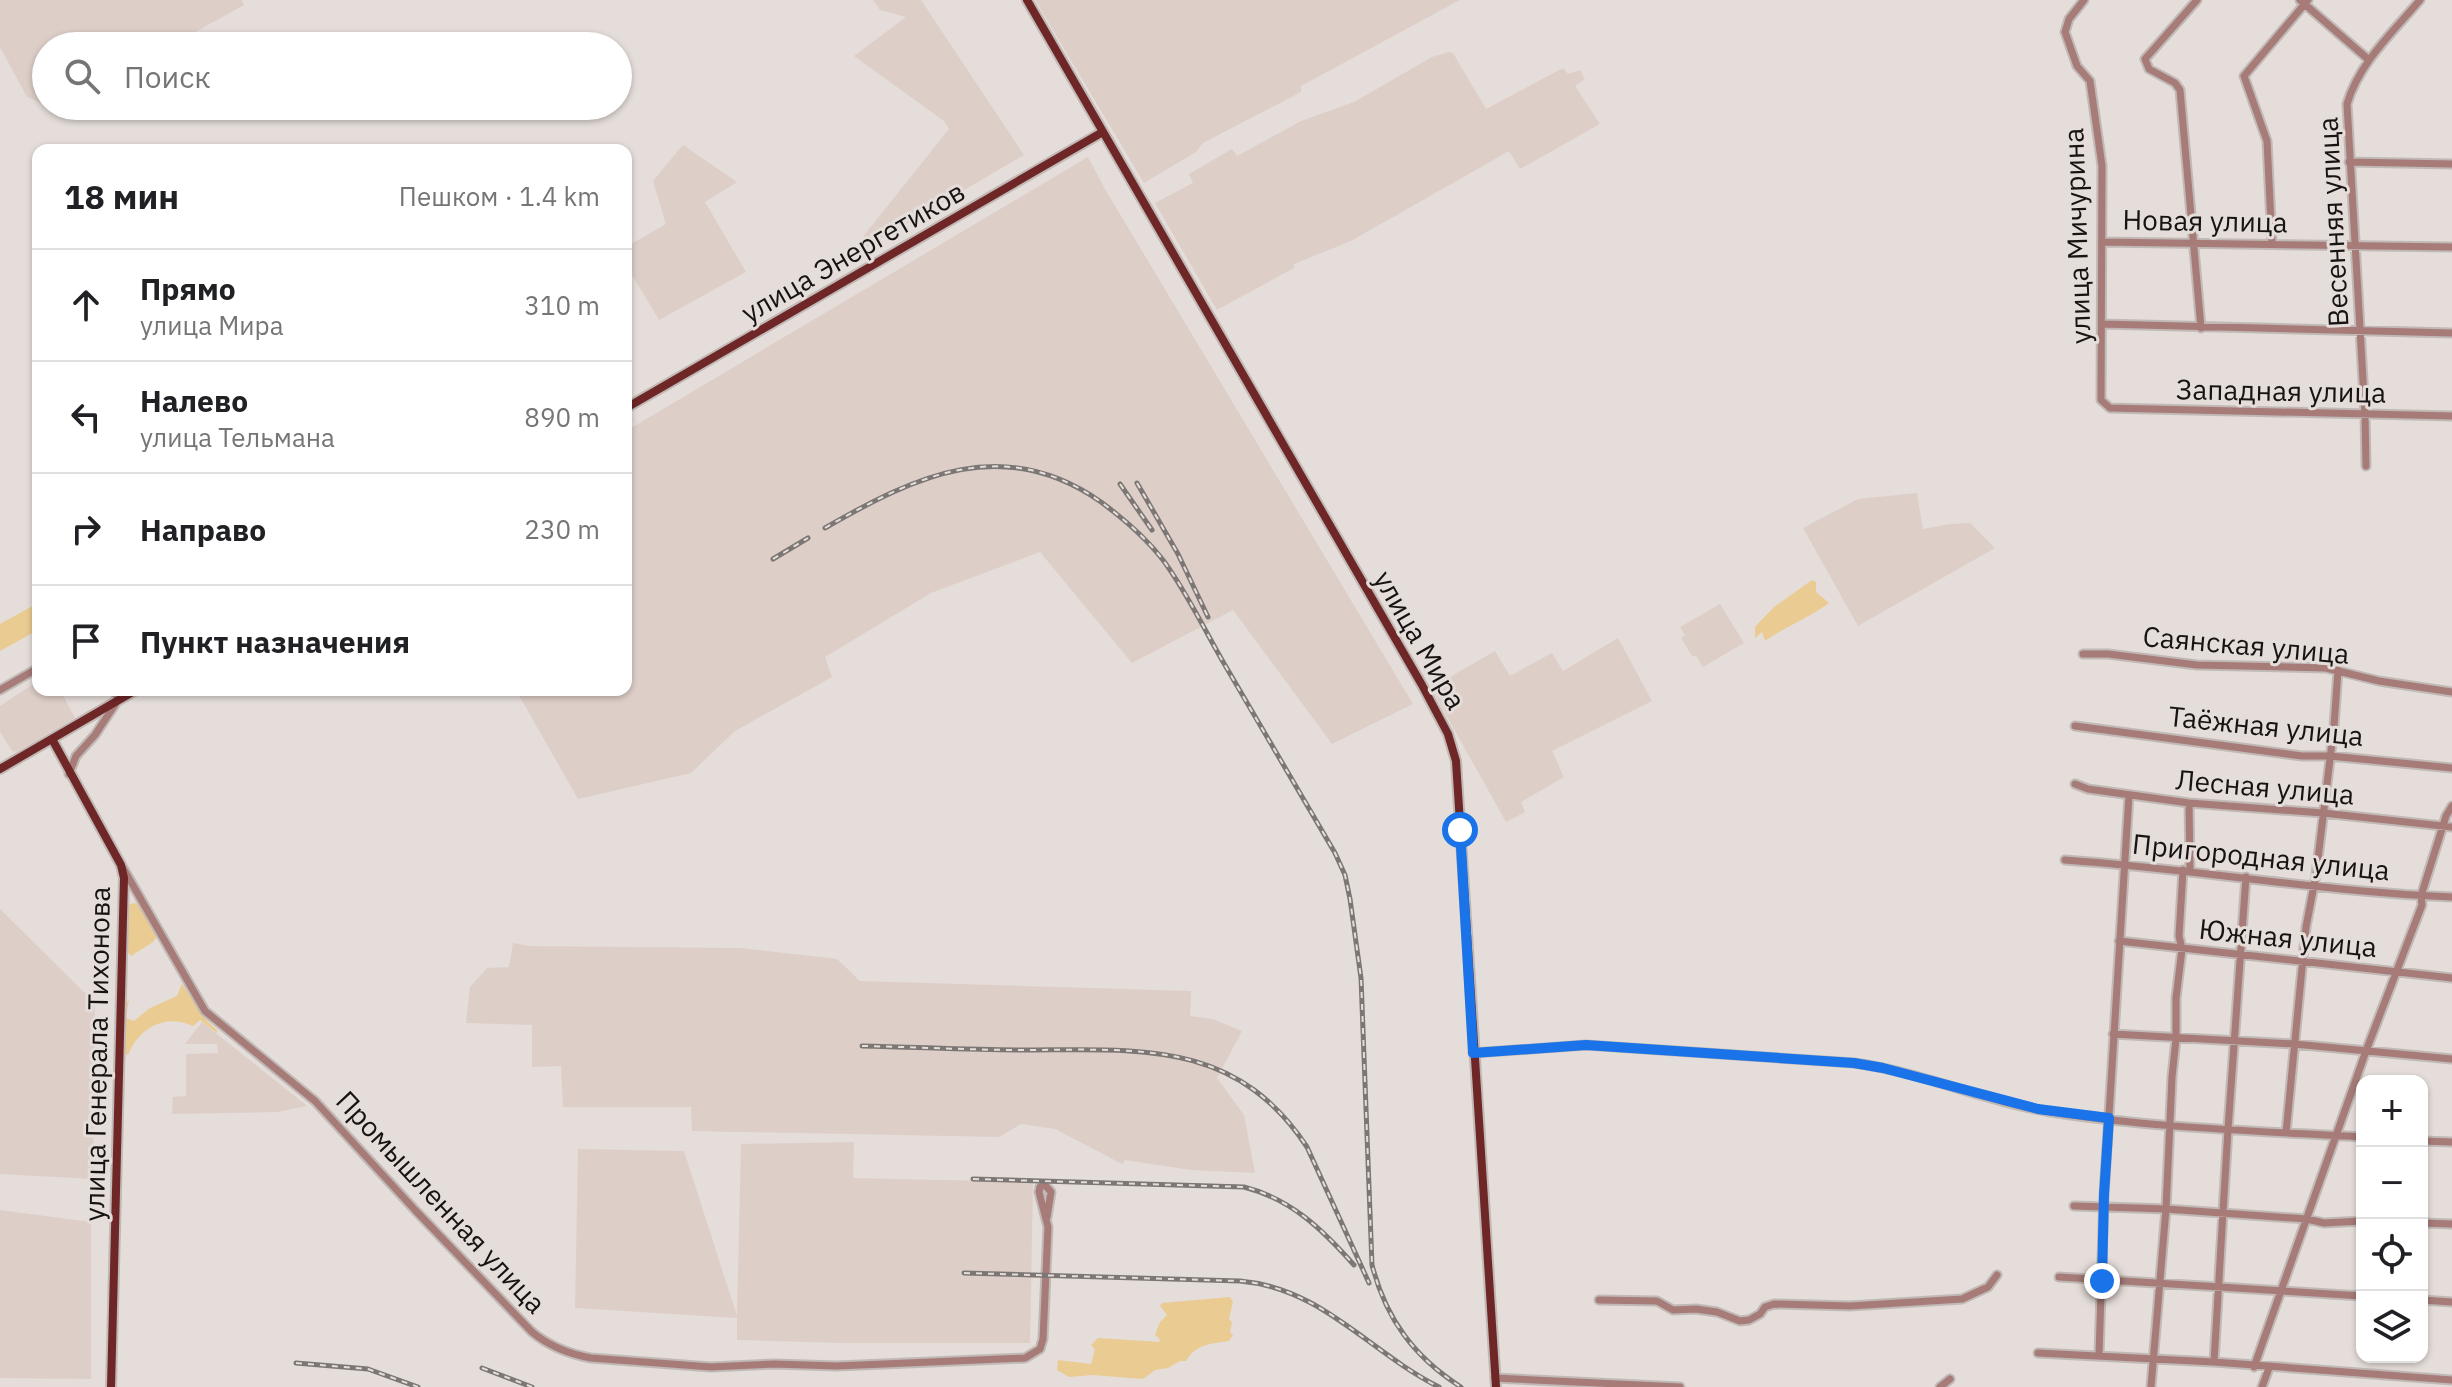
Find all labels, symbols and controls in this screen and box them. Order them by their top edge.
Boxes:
search box [32,32,632,120]
icon: search [60,54,104,98]
text: Поиск [124,57,211,96]
street label: Весенняя улица [2309,116,2356,328]
street label: улица Мичурина [2054,127,2099,345]
street label: улица Энергетиков [734,172,971,331]
text: 18 мин [64,174,179,218]
text: Пешком · 1.4 km [399,179,600,213]
street label: Новая улица [2122,201,2288,240]
text: Прямо [140,269,236,308]
icon: ahead [64,283,108,327]
text: 310 m [524,288,600,322]
text: улица Мира [140,308,284,342]
street label: Западная улица [2175,370,2387,411]
text: Налево [140,381,248,420]
icon: left [64,395,108,439]
text: 890 m [524,400,600,434]
text: улица Тельмана [140,420,335,454]
icon: right [64,507,108,551]
text: Направо [140,510,266,549]
text: 230 m [524,512,600,546]
street label: улица Мира [1366,564,1475,716]
street label: Саянская улица [2141,617,2351,672]
icon: arrive [64,619,108,663]
text: Пункт назначения [140,622,410,661]
street label: Таёжная улица [2167,697,2366,754]
street label: Лесная улица [2174,760,2356,813]
route start [1442,812,1478,848]
street label: Пригородная улица [2131,825,2392,888]
street label: улица Генерала Тихонова [75,886,118,1222]
street label: Южная улица [2197,910,2379,965]
map controls [2356,1075,2428,1363]
button: + [2356,1075,2428,1147]
street label: Промышленная улица [328,1082,554,1321]
button: − [2356,1147,2428,1219]
button: locate [2356,1219,2428,1291]
route end [2084,1263,2120,1299]
button: layers [2356,1291,2428,1363]

